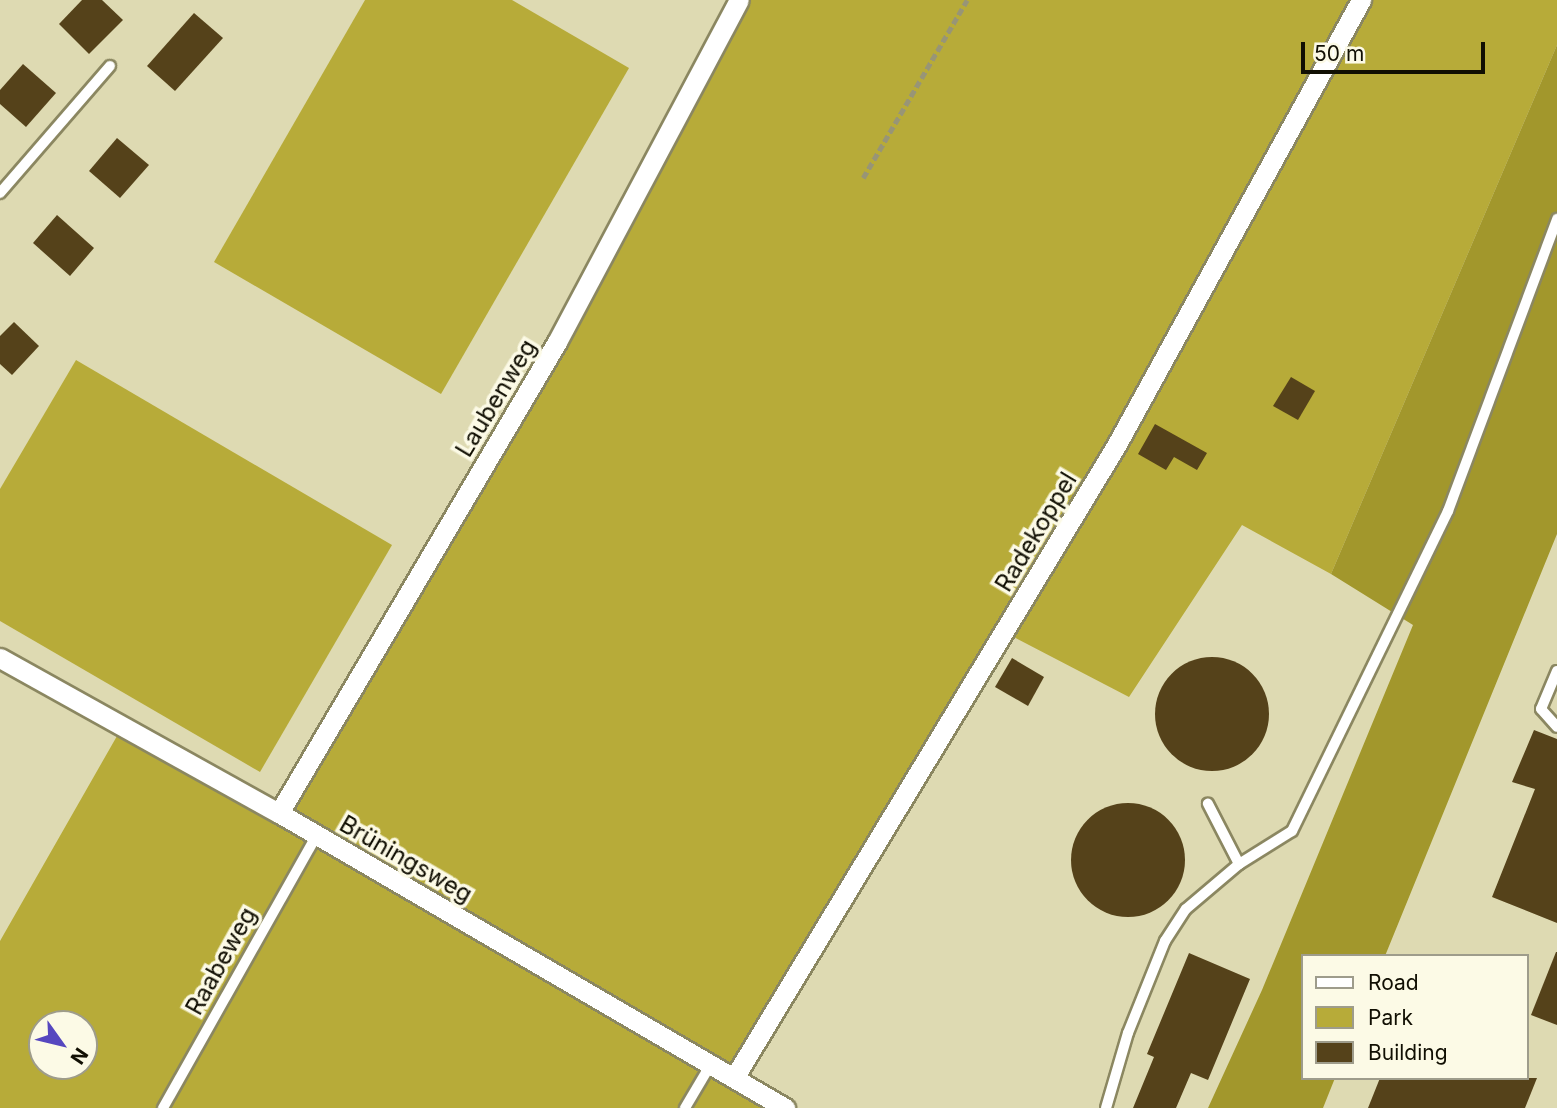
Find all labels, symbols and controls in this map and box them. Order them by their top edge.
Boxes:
scale bar [1305,28,1489,72]
text: 50 m [1314,41,1364,66]
street label: Laubenweg [450,334,542,462]
street label: Radekoppel [989,467,1083,597]
street label: Brüningsweg [335,809,477,909]
street label: Raabeweg [180,902,262,1020]
legend [1302,954,1529,1080]
text: Road [1368,970,1419,995]
text: Park [1368,1005,1413,1030]
north arrow [28,1010,98,1080]
text: Building [1368,1040,1448,1065]
text: N [66,1043,93,1068]

